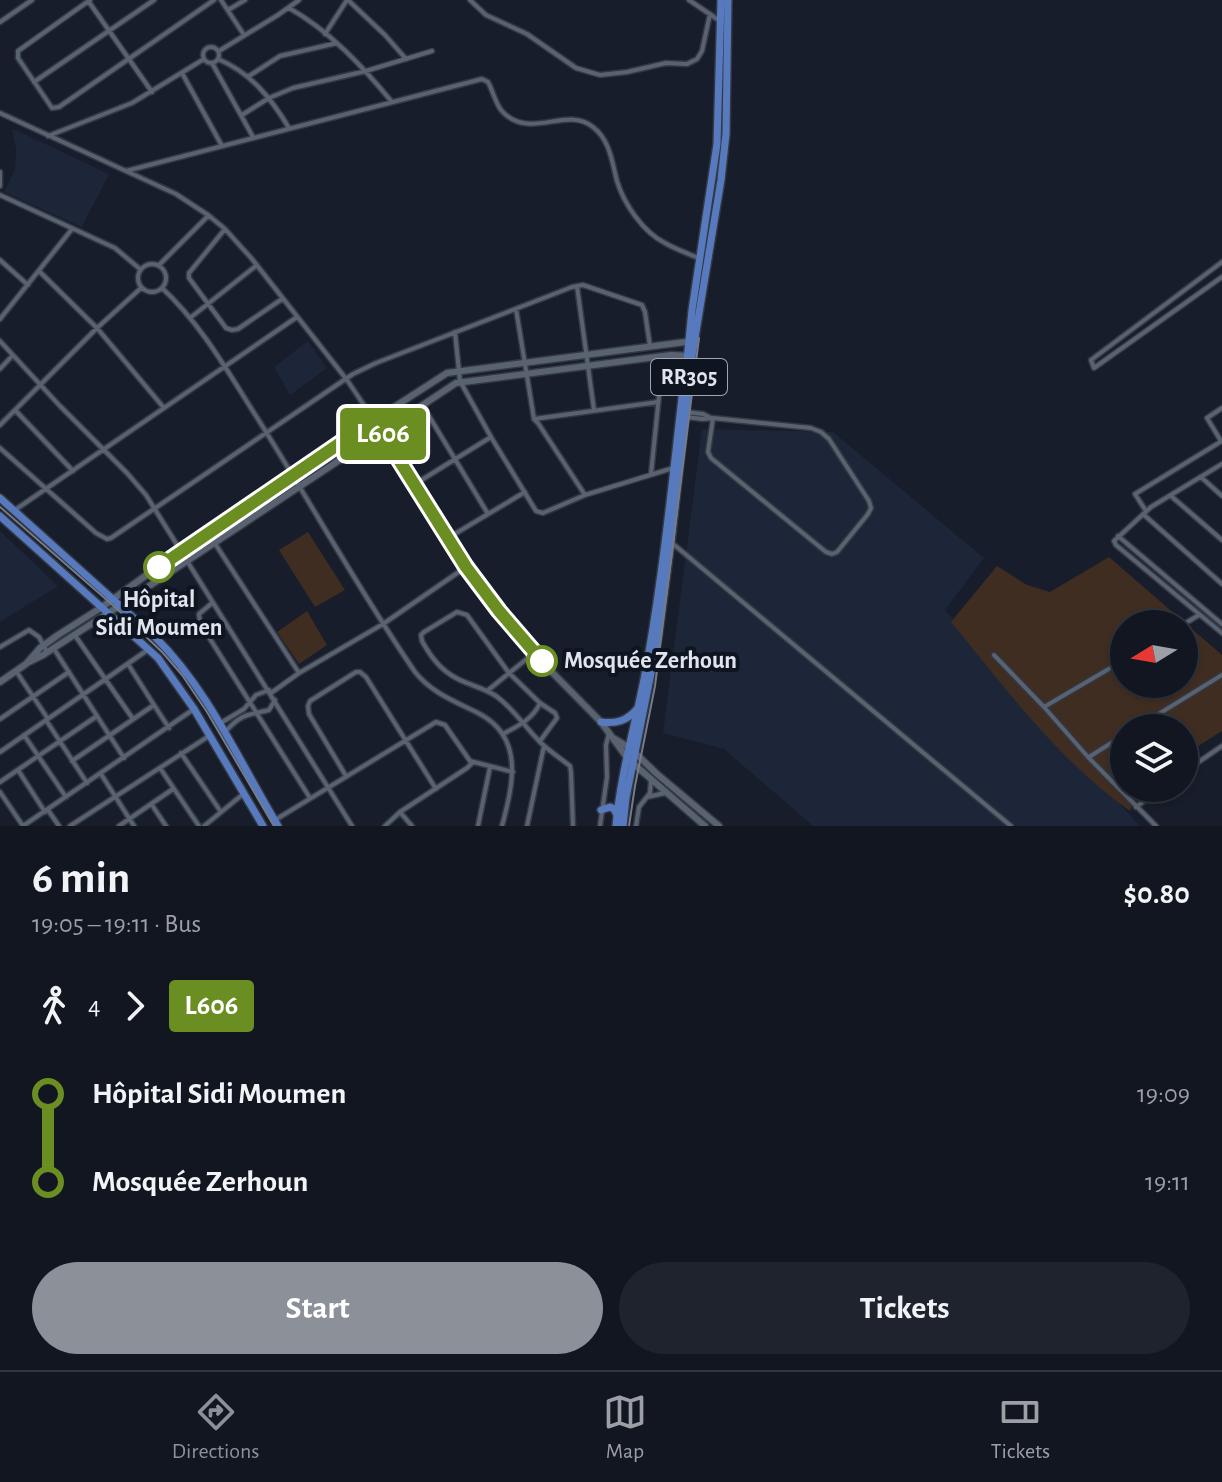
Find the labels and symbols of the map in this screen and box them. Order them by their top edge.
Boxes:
road number: RR305 [651,359,727,395]
line badge: L606 [327,408,439,460]
marker: Hôpital Sidi Moumen [144,552,174,582]
place label: Hôpital Sidi Moumen [95,588,223,640]
north arrow [1110,610,1198,698]
marker: Mosquée Zerhoun [527,646,557,676]
place label: Mosquée Zerhoun [564,649,737,673]

